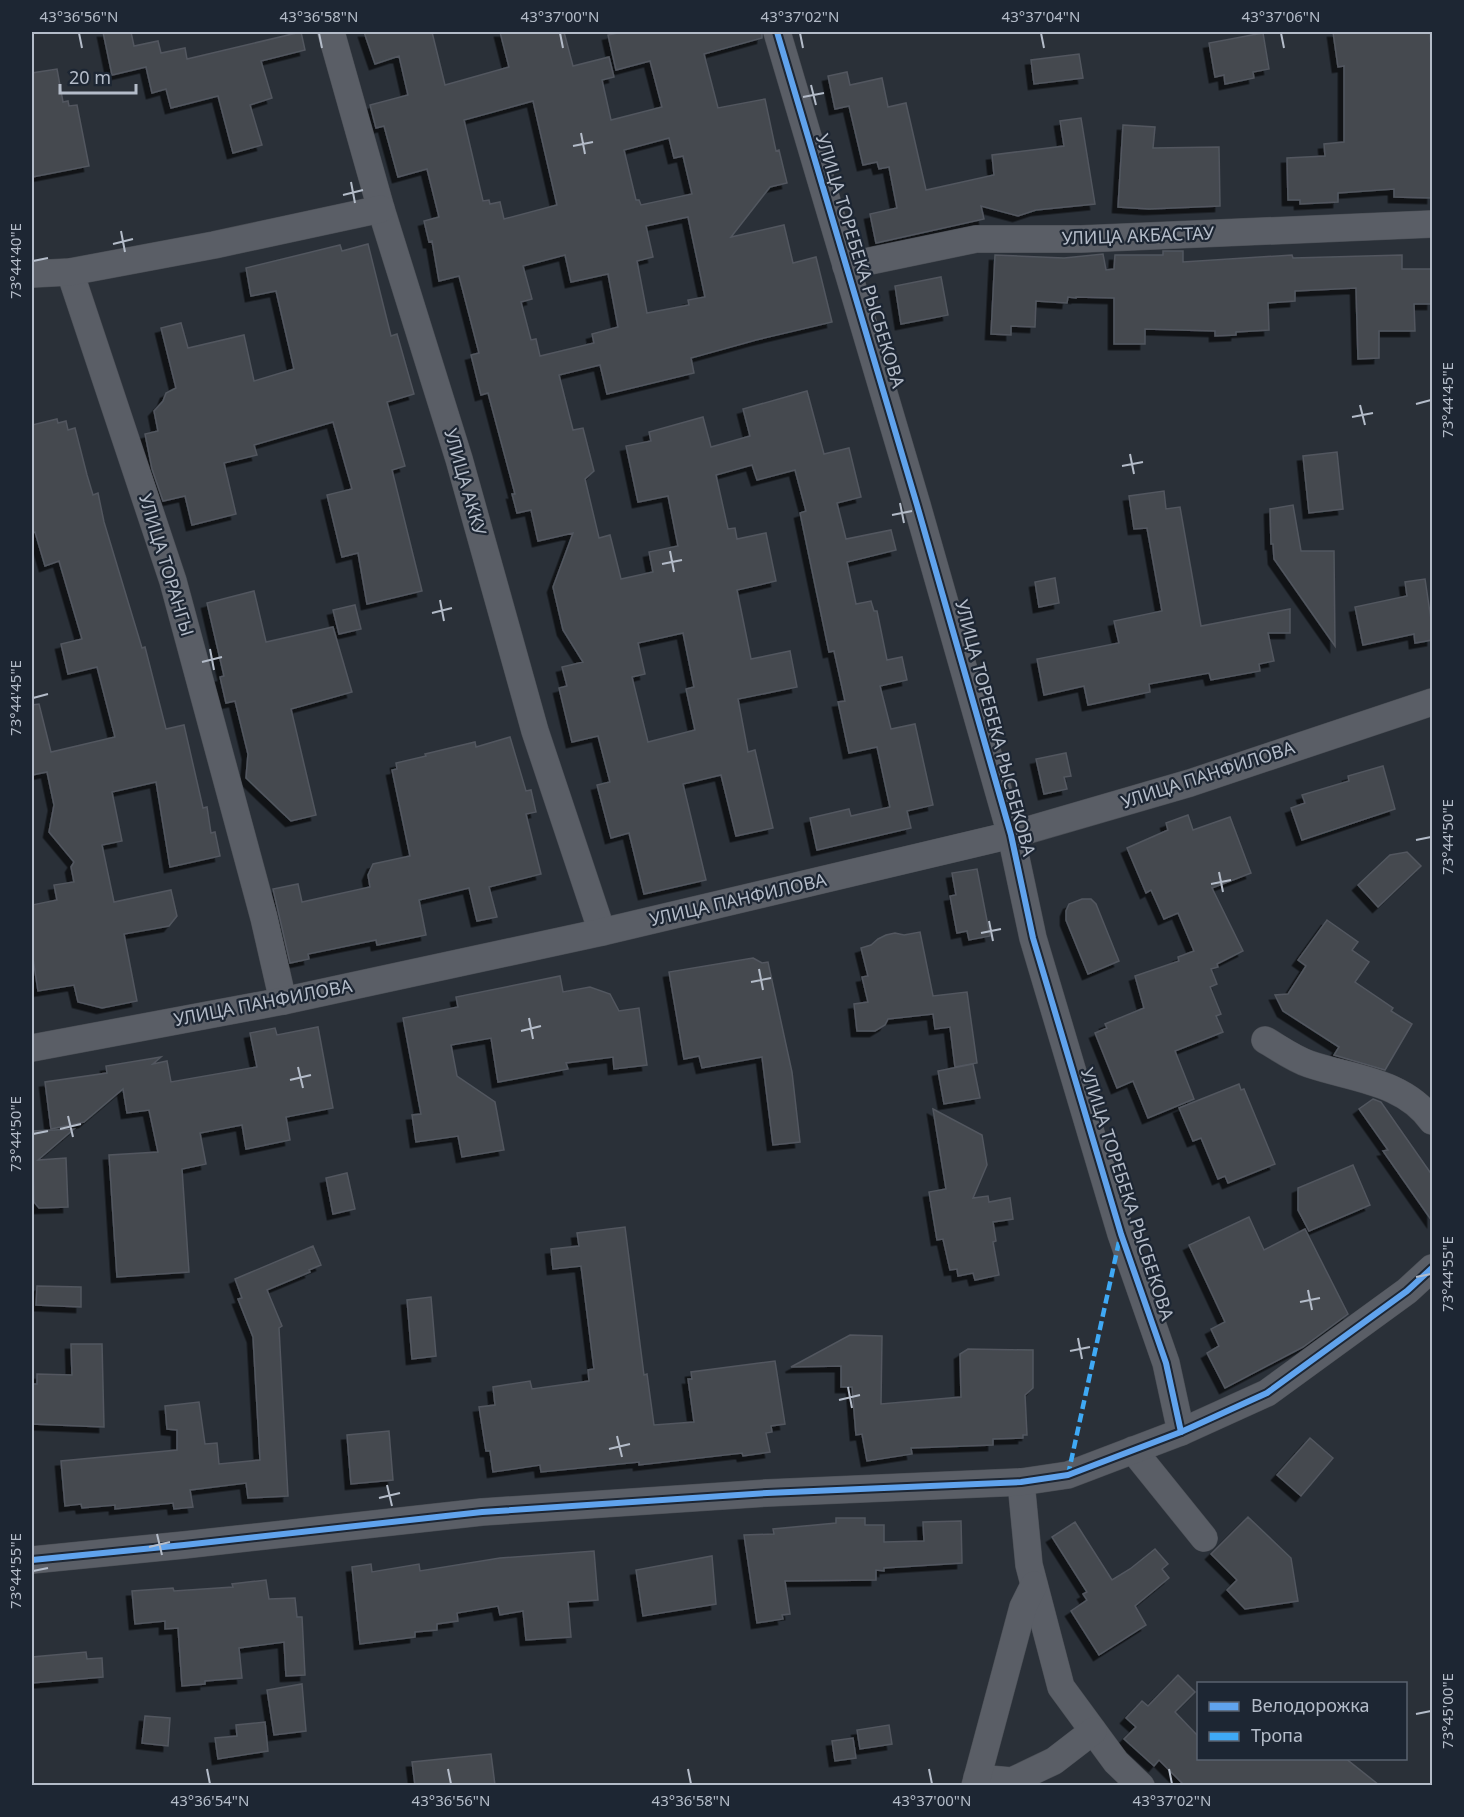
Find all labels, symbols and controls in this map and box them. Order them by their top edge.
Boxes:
text: 43°36'56"N [40,6,118,26]
text: 43°36'58"N [280,6,358,26]
text: 43°37'00"N [521,6,599,26]
text: 43°37'02"N [761,6,839,26]
text: 43°37'04"N [1002,6,1080,26]
text: 43°37'06"N [1242,6,1320,26]
scale bar [60,57,136,95]
text: 20 m [69,65,111,89]
street label: УЛИЦА ТОРЕБЕКА РЫСБЕКОВА [811,131,911,391]
street label: УЛИЦА АКБАСТАУ [1061,220,1215,250]
text: 73°44'40"E [5,223,25,299]
text: 73°44'45"E [1437,362,1457,438]
street label: УЛИЦА АККУ [439,425,493,539]
street label: УЛИЦА ТОРАНГЫ [134,491,200,639]
street label: УЛИЦА ТОРЕБЕКА РЫСБЕКОВА [950,597,1042,859]
text: 73°44'45"E [5,660,25,736]
street label: УЛИЦА ПАНФИЛОВА [1118,735,1298,813]
text: 73°44'50"E [1437,799,1457,875]
street label: УЛИЦА ПАНФИЛОВА [647,867,829,931]
street label: УЛИЦА ПАНФИЛОВА [172,973,354,1031]
street label: УЛИЦА ТОРЕБЕКА РЫСБЕКОВА [1076,1064,1180,1324]
text: 73°44'50"E [5,1096,25,1172]
text: 73°44'55"E [1437,1236,1457,1312]
text: 73°44'55"E [5,1533,25,1609]
text: 73°45'00"E [1437,1673,1457,1749]
legend [1197,1682,1407,1760]
text: Велодорожка [1251,1693,1369,1717]
text: Тропа [1251,1723,1303,1747]
text: 43°36'54"N [171,1790,249,1810]
text: 43°36'56"N [412,1790,490,1810]
text: 43°36'58"N [652,1790,730,1810]
text: 43°37'00"N [893,1790,971,1810]
text: 43°37'02"N [1133,1790,1211,1810]

